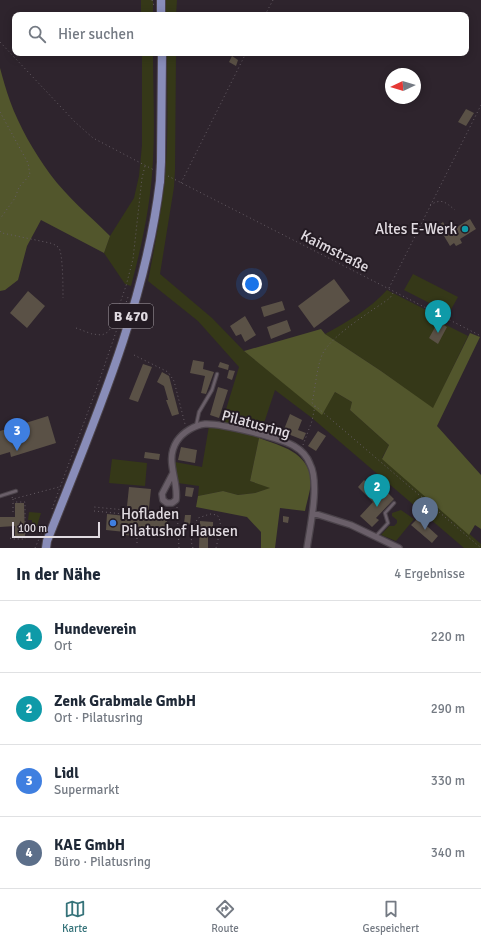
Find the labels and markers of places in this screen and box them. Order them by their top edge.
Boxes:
place label: Altes E-Werk [375,220,457,238]
marker: Altes E-Werk [460,224,470,234]
pin: 1 [425,300,451,333]
pin: 3 [4,418,30,451]
pin: 2 [364,474,390,507]
pin: 4 [412,497,438,530]
place label: Hofladen Pilatushof Hausen [121,505,238,540]
marker: Hofladen Pilatushof Hausen [108,518,118,528]

